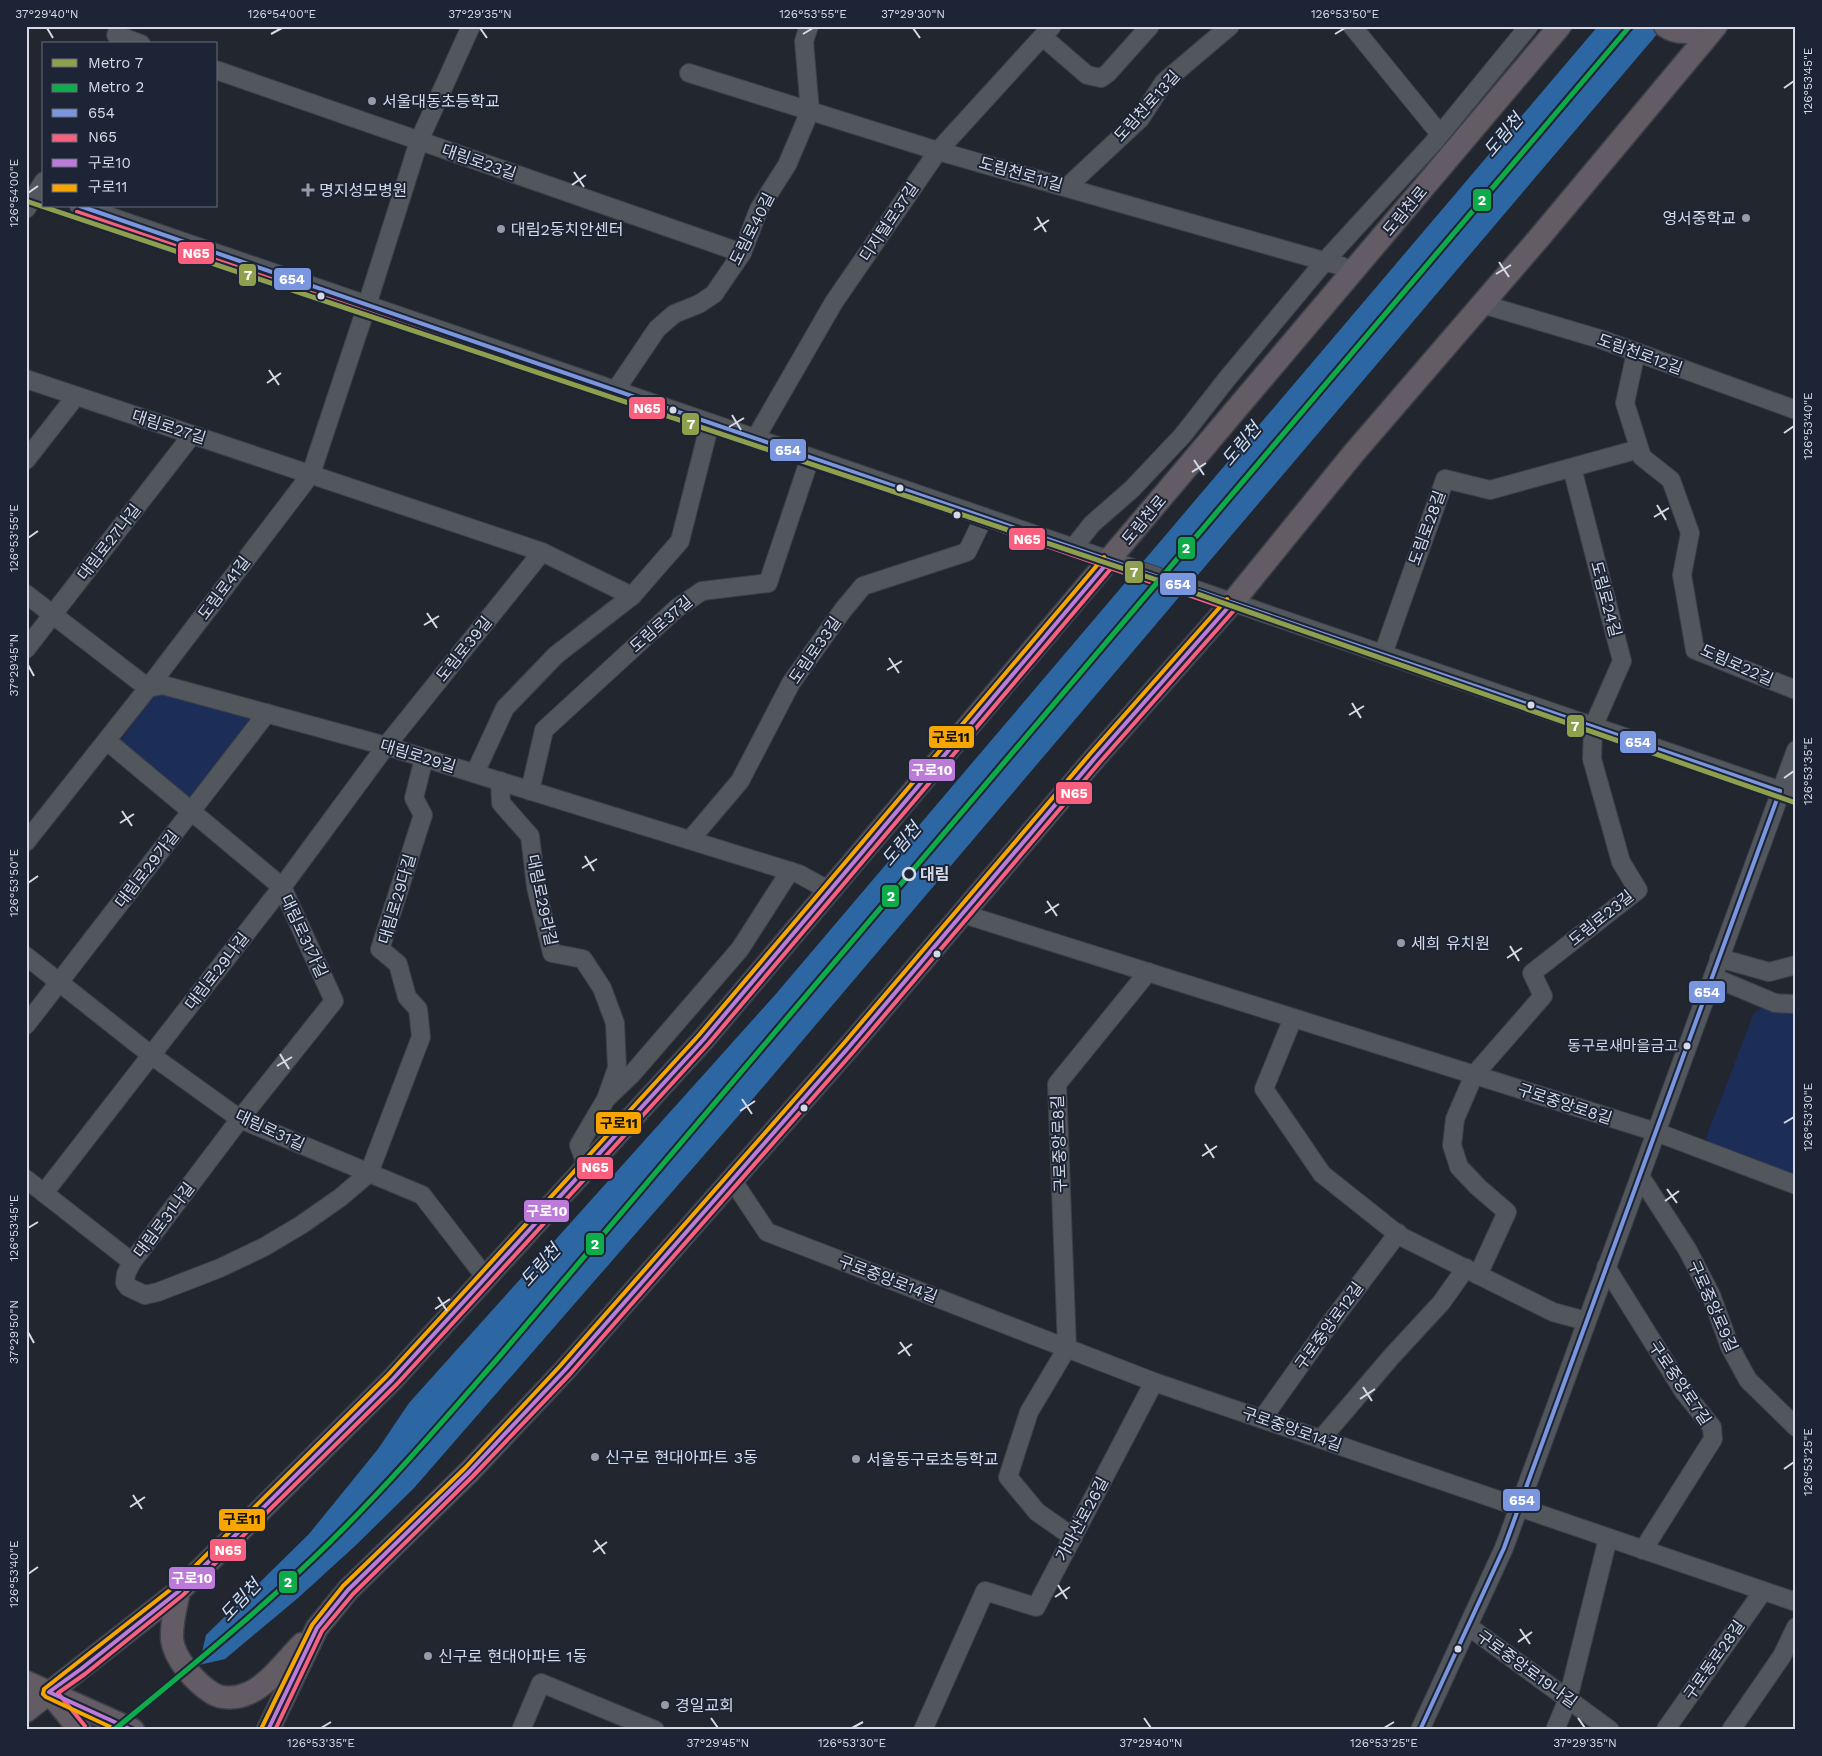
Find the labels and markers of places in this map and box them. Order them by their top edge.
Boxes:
place label: 서울대동초등학교 [382,92,500,111]
marker: 서울대동초등학교 [366,95,378,107]
place label: 명지성모병원 [319,181,407,200]
marker: 명지성모병원 [301,183,315,197]
place label: 영서중학교 [1662,209,1736,228]
marker: 영서중학교 [1740,212,1752,224]
place label: 대림2동치안센터 [511,220,623,239]
marker: 대림2동치안센터 [495,223,507,235]
unlabelled marker [316,291,326,301]
unlabelled marker [668,405,678,415]
unlabelled marker [895,483,905,493]
unlabelled marker [952,510,962,520]
unlabelled marker [1526,700,1536,710]
place label: 대림 [920,865,949,884]
marker: 대림 [902,867,916,881]
place label: 세희 유치원 [1411,934,1490,953]
marker: 세희 유치원 [1395,937,1407,949]
unlabelled marker [932,949,942,959]
place label: 동구로새마을금고 [1568,1037,1678,1055]
marker: 동구로새마을금고 [1682,1041,1692,1051]
unlabelled marker [799,1103,809,1113]
place label: 신구로 현대아파트 3동 [605,1448,758,1467]
place label: 서울동구로초등학교 [866,1450,998,1469]
marker: 신구로 현대아파트 3동 [589,1451,601,1463]
marker: 서울동구로초등학교 [850,1453,862,1465]
unlabelled marker [1453,1644,1463,1654]
place label: 신구로 현대아파트 1동 [438,1647,588,1666]
marker: 신구로 현대아파트 1동 [422,1650,434,1662]
place label: 경일교회 [675,1696,734,1715]
marker: 경일교회 [659,1699,671,1711]

